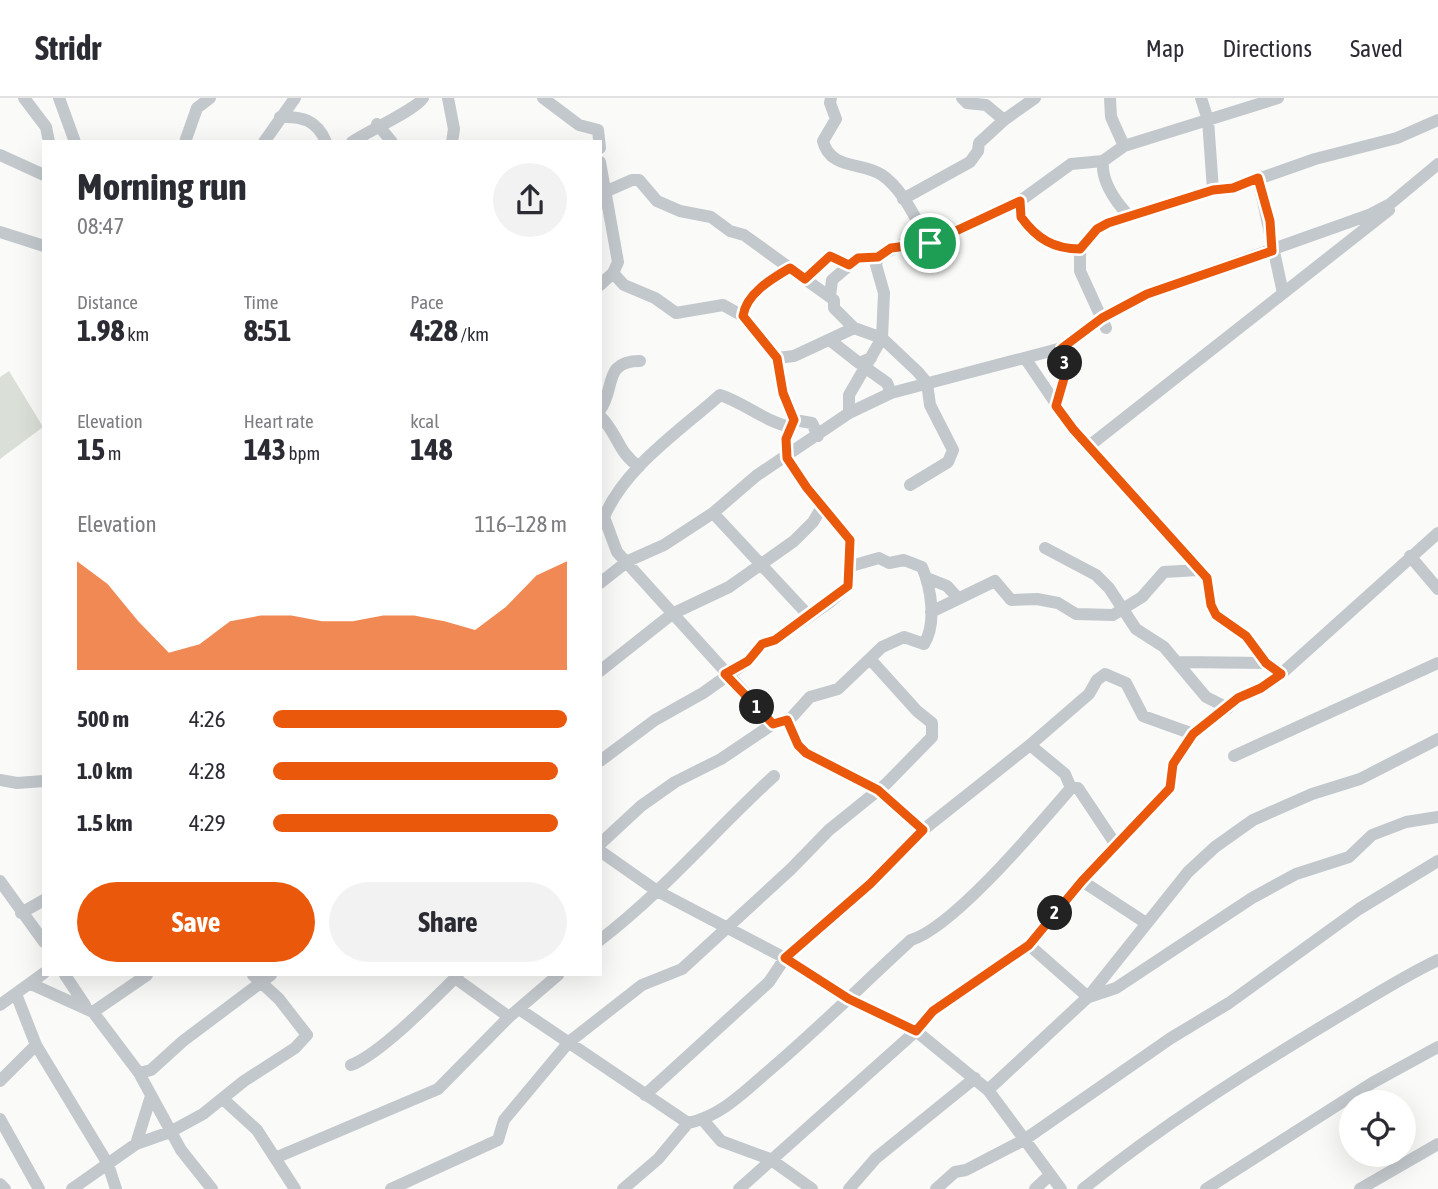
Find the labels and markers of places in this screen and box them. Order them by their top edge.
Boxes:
pin [900,213,960,273]
pin: 3 [1048,345,1082,380]
pin: 1 [740,690,774,724]
pin: 2 [1038,896,1072,930]

